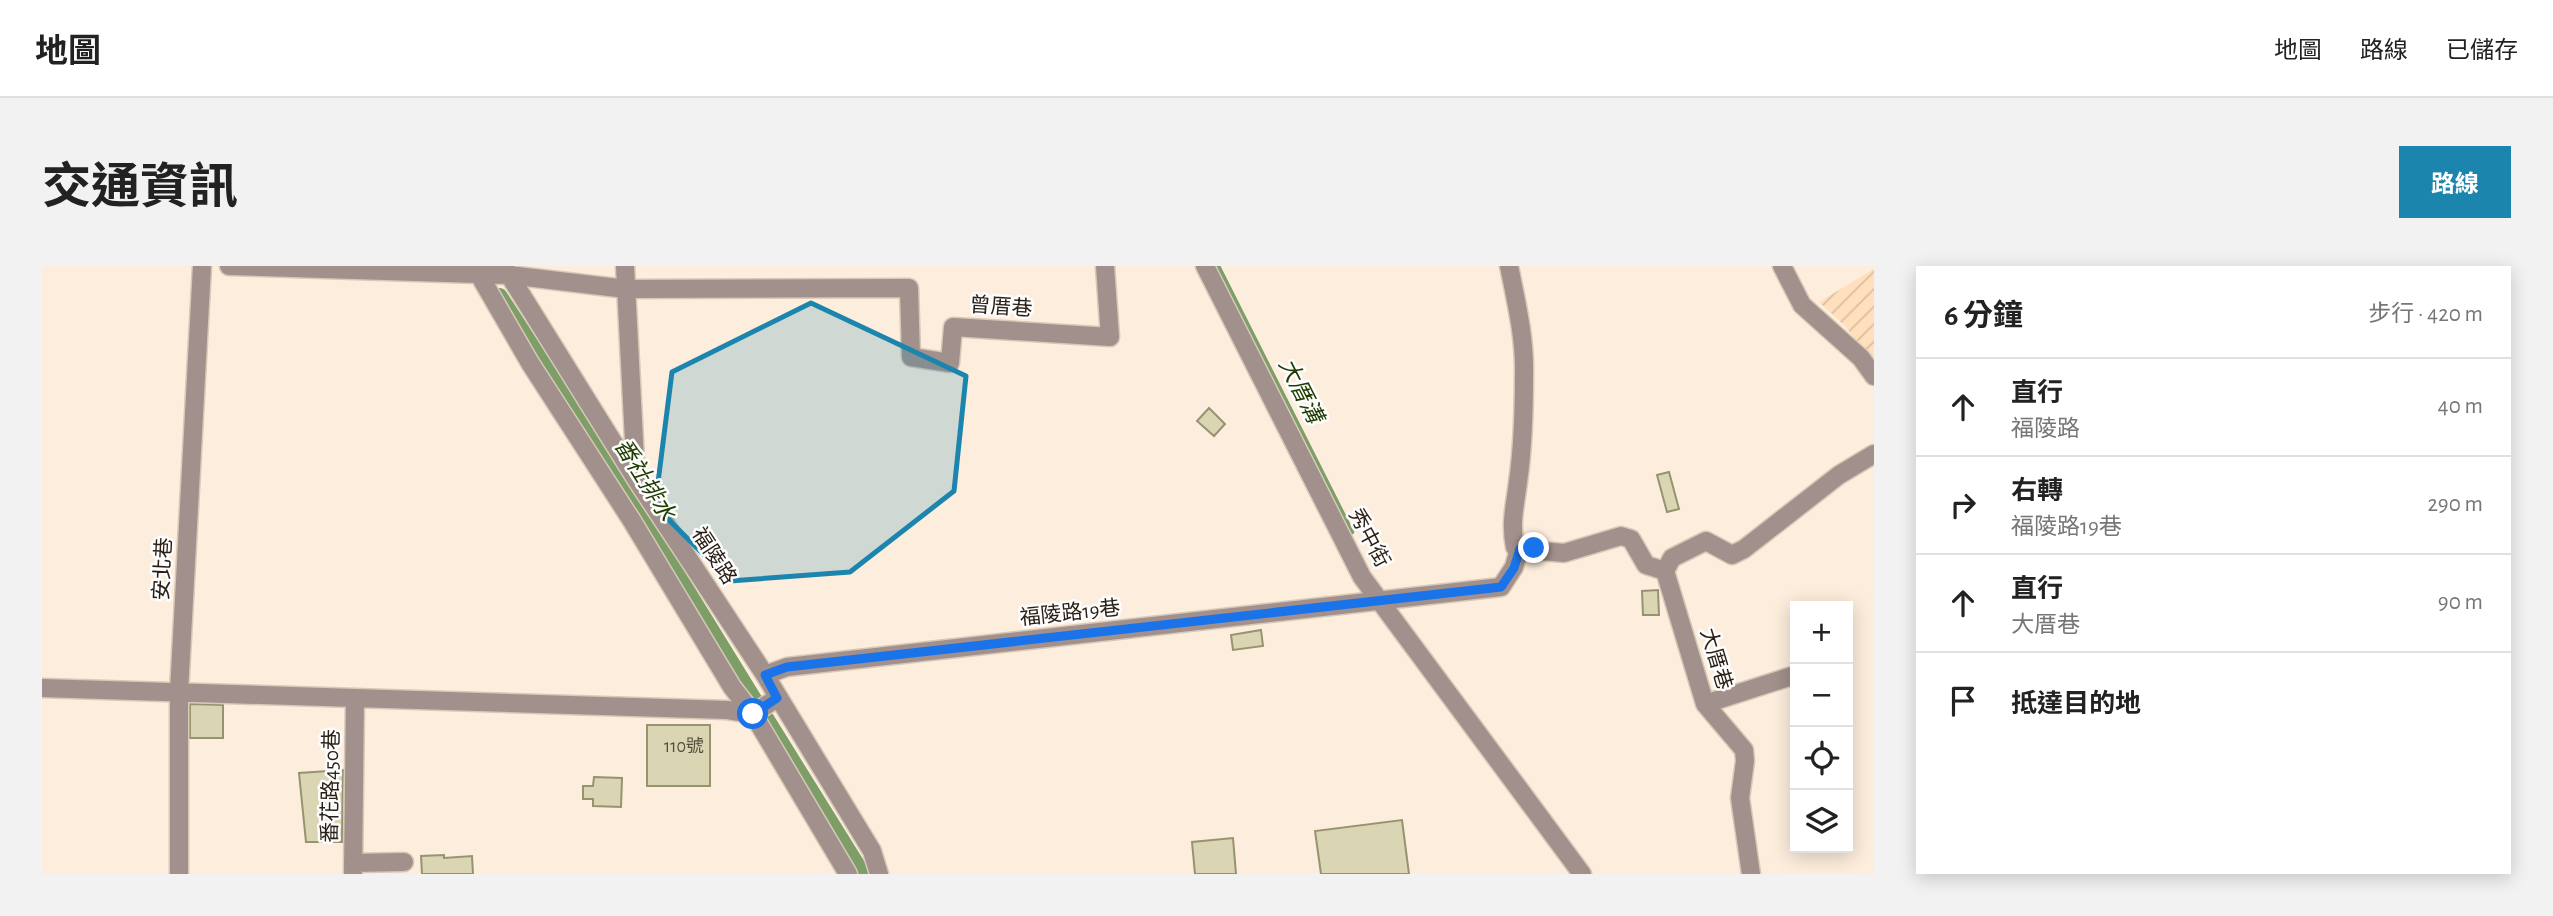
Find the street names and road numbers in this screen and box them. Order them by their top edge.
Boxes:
street label: 曾厝巷 [969,293,1033,320]
street label: 秀中街 [1345,505,1394,571]
street label: 福陵路 [688,523,741,588]
street label: 安北巷 [150,537,175,601]
street label: 福陵路19巷 [1019,596,1121,629]
street label: 大厝巷 [1697,626,1736,692]
street label: 番花路450巷 [319,729,342,843]

